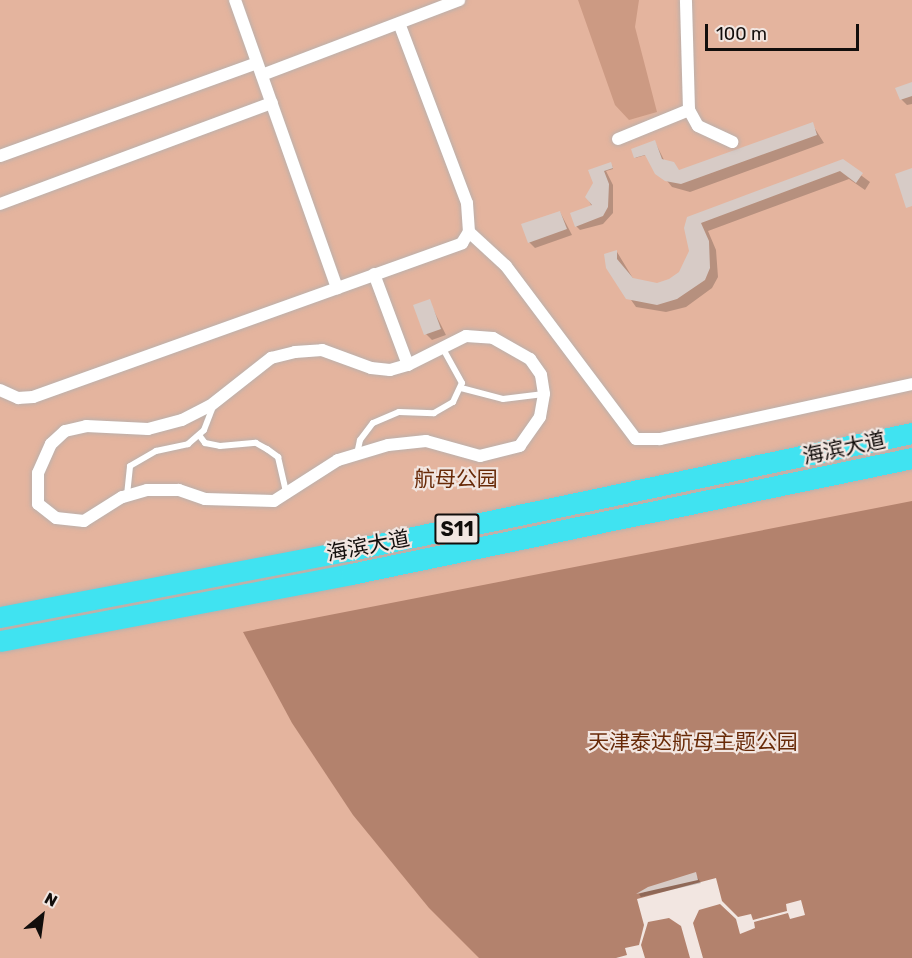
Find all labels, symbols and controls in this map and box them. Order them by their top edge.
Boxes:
scale bar [708,12,862,50]
text: 100 m [716,23,767,45]
street label: 海滨大道 [800,427,888,469]
park label: 航母公园 [414,466,498,492]
road number: S11 [433,512,481,546]
street label: 海滨大道 [324,526,412,566]
park label: 天津泰达航母主题公园 [588,729,798,755]
north arrow [12,886,72,946]
text: N [41,889,61,911]

